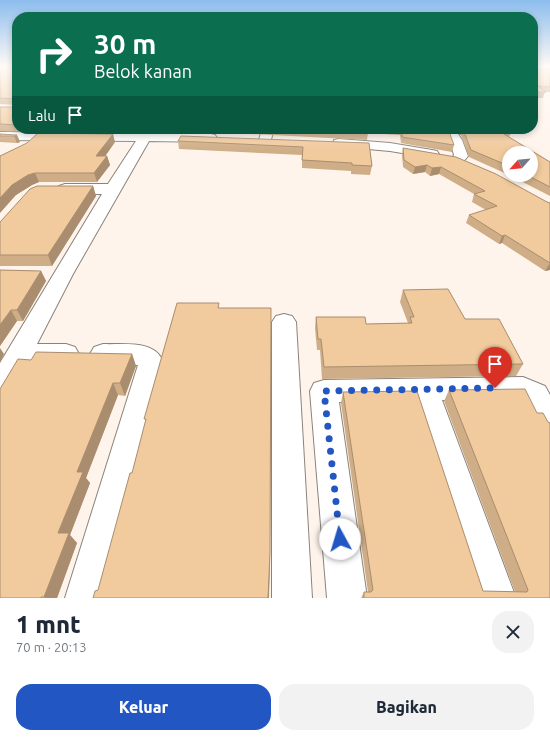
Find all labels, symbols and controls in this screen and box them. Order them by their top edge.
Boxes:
icon: right [28,28,80,80]
text: 30 m [94,28,156,59]
text: Belok kanan [94,61,192,81]
icon: arrive [64,104,86,126]
text: Lalu [28,107,56,124]
north arrow [502,146,538,182]
map controls [502,146,538,182]
pin [478,347,512,388]
icon: arrive [484,353,506,375]
position arrow [319,518,361,560]
text: 1 mnt [16,611,81,638]
button: close [492,611,534,653]
text: 70 m · 20:13 [16,640,87,654]
button: Keluar [16,684,271,730]
button: Bagikan [279,684,534,730]

